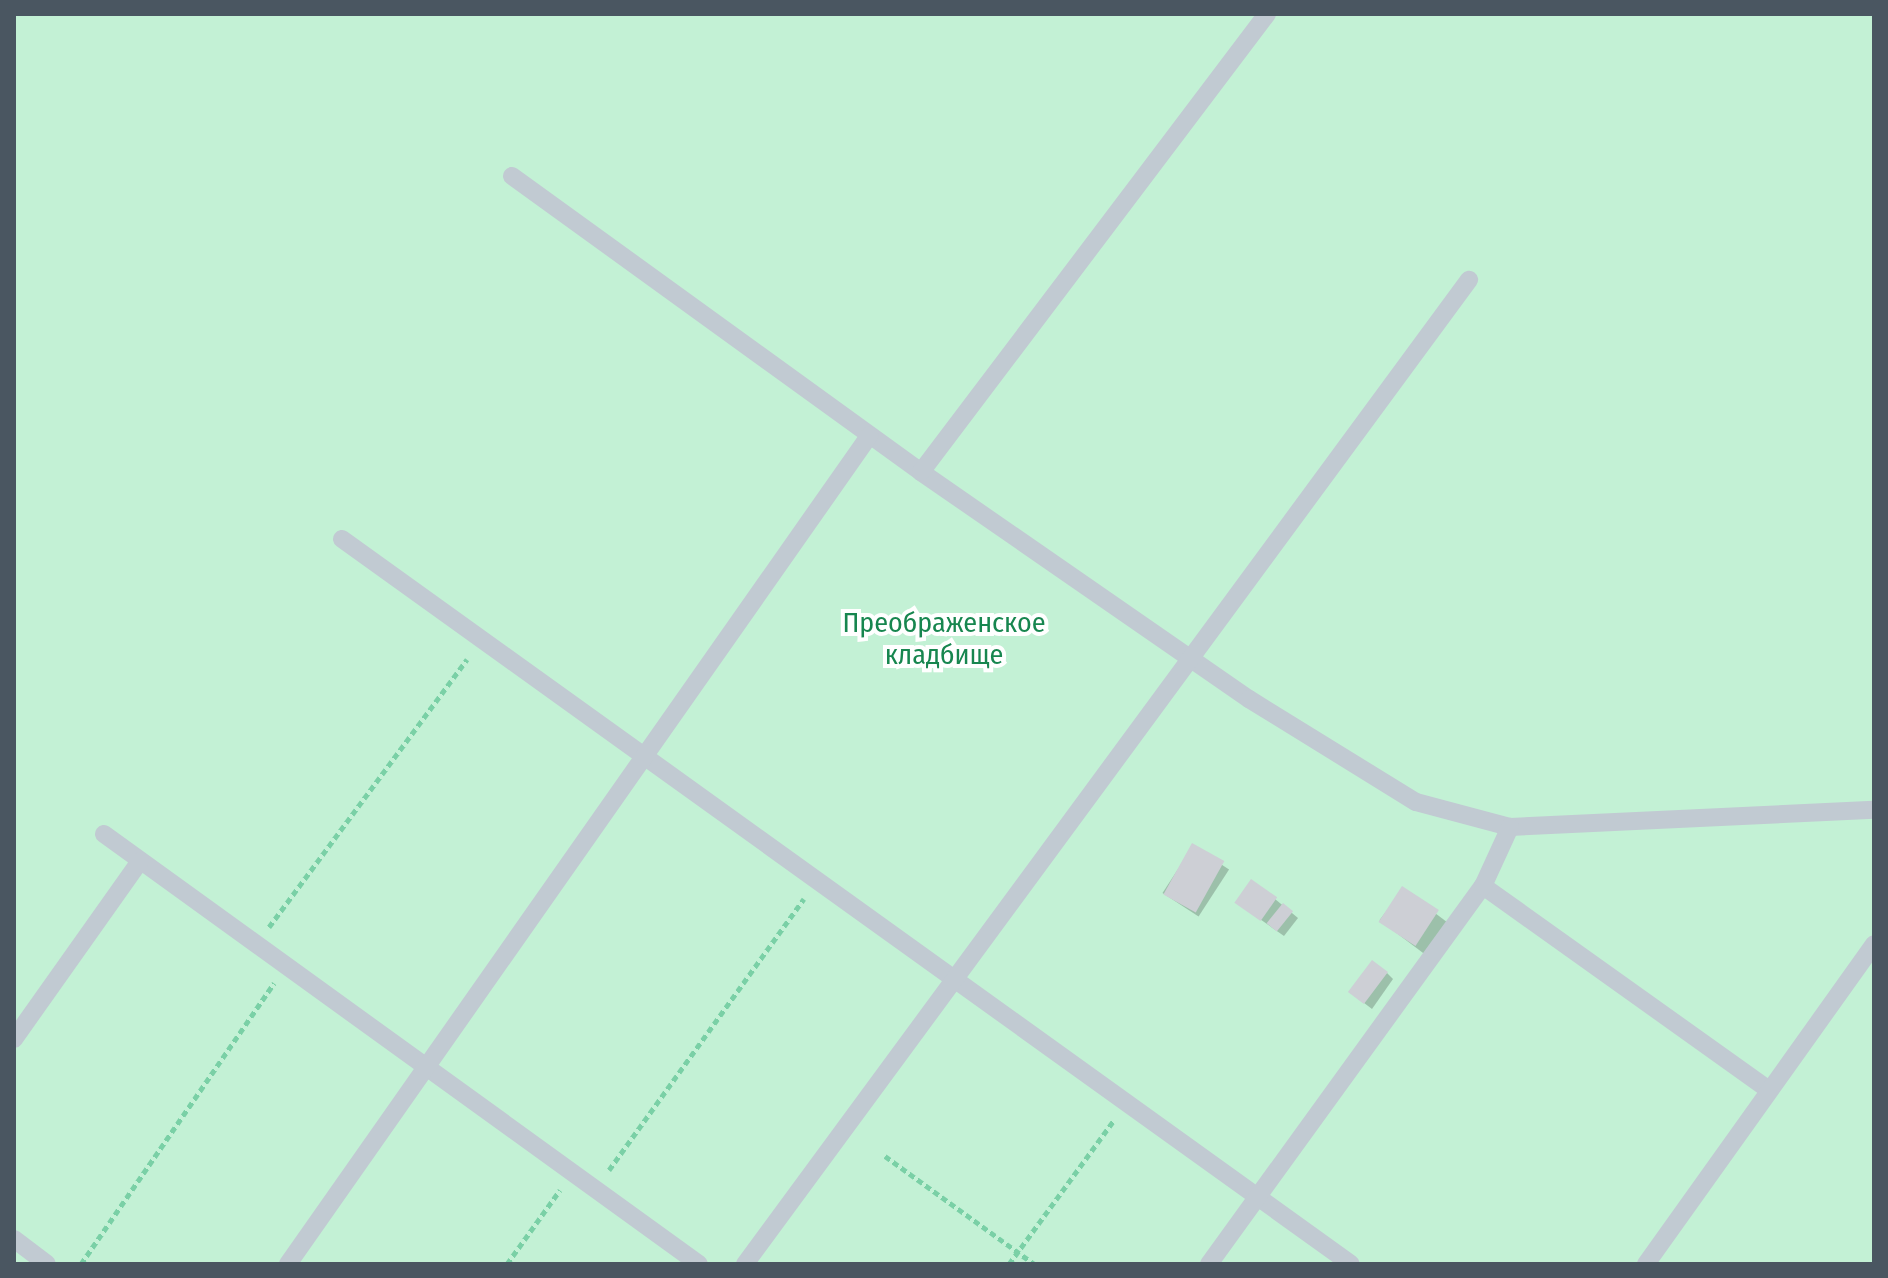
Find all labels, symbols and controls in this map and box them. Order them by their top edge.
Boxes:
park label: Преображенское кладбище [842,606,1046,672]

